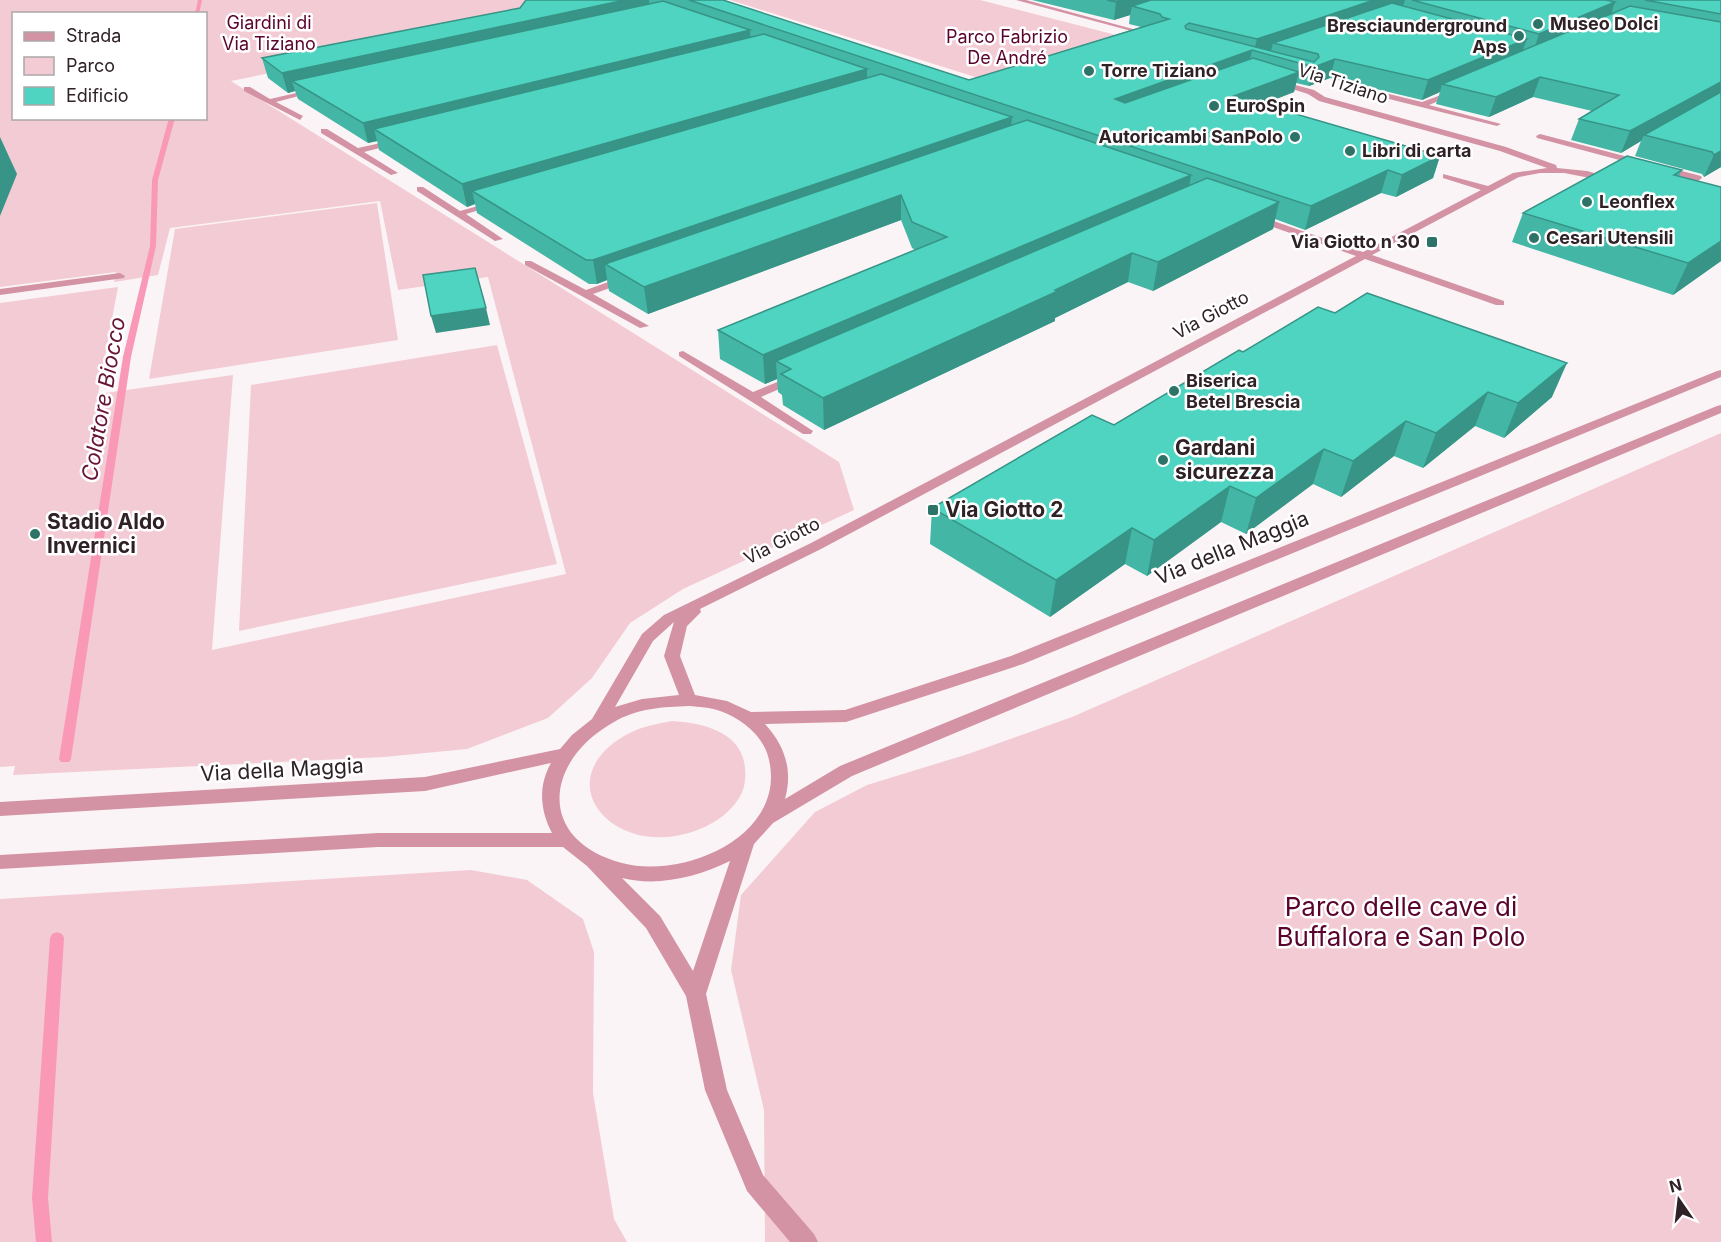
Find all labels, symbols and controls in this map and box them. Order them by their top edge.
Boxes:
legend [12,12,207,120]
park label: Giardini di Via Tiziano [222,12,316,54]
place label: Museo Dolci [1550,13,1658,34]
place label: Bresciaunderground Aps [1327,15,1507,57]
marker: Museo Dolci [1531,17,1545,31]
text: Strada [66,25,121,46]
park label: Parco Fabrizio De André [946,26,1068,68]
marker: Bresciaunderground Aps [1512,29,1526,43]
text: Parco [66,55,115,76]
street label: Via Tiziano [1295,59,1391,108]
place label: Torre Tiziano [1101,60,1217,81]
marker: Torre Tiziano [1082,64,1096,78]
text: Edificio [66,85,129,106]
place label: EuroSpin [1226,95,1305,116]
marker: EuroSpin [1207,99,1221,113]
place label: Autoricambi SanPolo [1099,126,1283,147]
marker: Autoricambi SanPolo [1288,130,1302,144]
place label: Libri di carta [1362,140,1472,161]
marker: Libri di carta [1343,144,1357,158]
place label: Leonflex [1599,191,1676,212]
marker: Leonflex [1580,195,1594,209]
place label: Cesari Utensili [1546,227,1673,248]
place label: Via Giotto n 30 [1291,231,1420,252]
marker: Cesari Utensili [1527,231,1541,245]
marker: Via Giotto n 30 [1425,235,1439,249]
street label: Via Giotto [1169,286,1252,343]
water label: Colatore Biocco [76,315,130,483]
place label: Biserica Betel Brescia [1186,370,1300,412]
marker: Biserica Betel Brescia [1167,384,1181,398]
place label: Gardani sicurezza [1175,435,1274,484]
marker: Gardani sicurezza [1156,453,1170,467]
place label: Via Giotto 2 [945,497,1063,522]
marker: Via Giotto 2 [926,503,940,517]
street label: Via della Maggia [1151,505,1312,590]
place label: Stadio Aldo Invernici [47,509,165,558]
street label: Via Giotto [740,512,823,569]
marker: Stadio Aldo Invernici [28,527,42,541]
street label: Via della Maggia [200,753,364,786]
park label: Parco delle cave di Buffalora e San Polo [1277,891,1525,952]
north arrow [1649,1170,1709,1230]
text: N [1667,1174,1684,1197]

